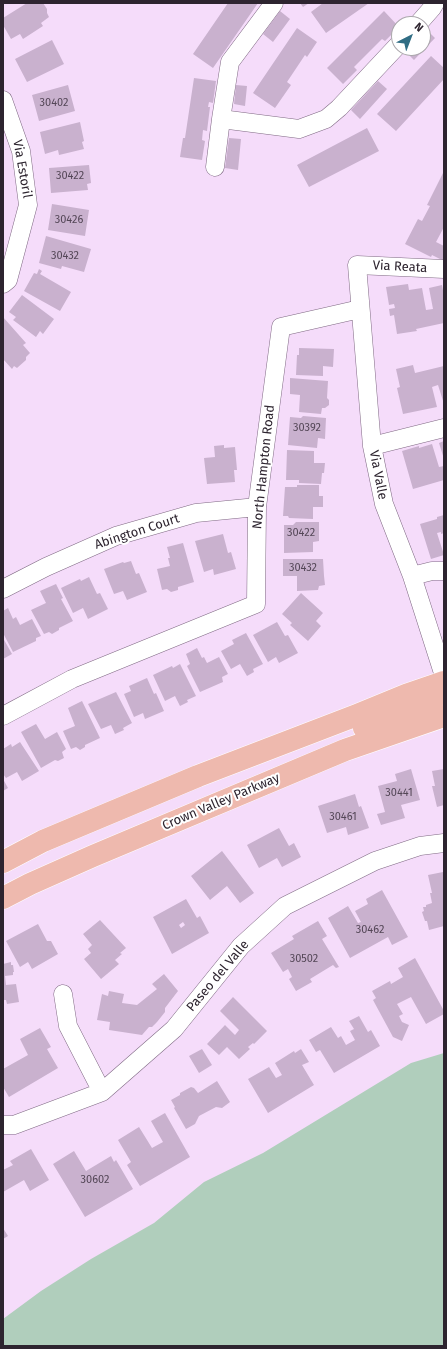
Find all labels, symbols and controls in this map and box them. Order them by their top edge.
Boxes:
north arrow [391,16,431,56]
text: N [412,20,426,35]
house number: 30402 [40,96,68,110]
street label: Via Estoril [9,139,35,199]
house number: 30422 [56,169,84,183]
house number: 30426 [55,213,83,227]
house number: 30432 [51,249,79,263]
street label: Via Reata [372,258,428,276]
street label: North Hampton Road [250,404,278,530]
house number: 30392 [293,421,321,435]
street label: Via Valle [366,449,390,501]
street label: Abington Court [93,511,181,553]
house number: 30422 [287,526,315,540]
house number: 30432 [289,561,317,575]
street label: Crown Valley Parkway [160,770,282,834]
house number: 30441 [385,786,413,800]
house number: 30461 [329,810,357,824]
house number: 30462 [356,923,384,937]
street label: Paseo del Valle [184,937,252,1015]
house number: 30502 [290,952,318,966]
house number: 30602 [81,1173,109,1187]

